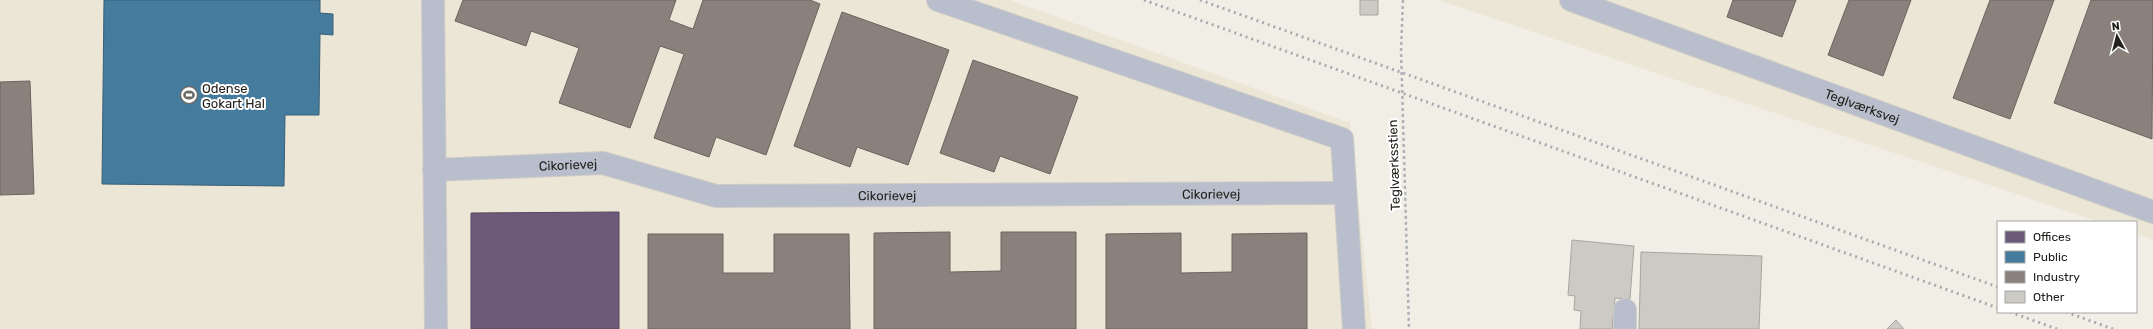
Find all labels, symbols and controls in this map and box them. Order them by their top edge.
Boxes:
north arrow [2097,16,2137,56]
text: N [2111,20,2121,34]
place label: Odense Gokart Hal [202,81,265,111]
sports icon: Odense Gokart Hal [179,85,199,105]
street label: Teglværksvej [1823,86,1902,127]
street label: Teglværksstien [1385,119,1404,211]
street label: Cikorievej [538,156,597,173]
street label: Cikorievej [1182,186,1240,201]
street label: Cikorievej [858,188,916,203]
legend [1997,221,2137,313]
text: Offices [2033,230,2071,244]
text: Public [2033,250,2068,264]
text: Industry [2033,270,2080,284]
text: Other [2033,290,2065,304]

